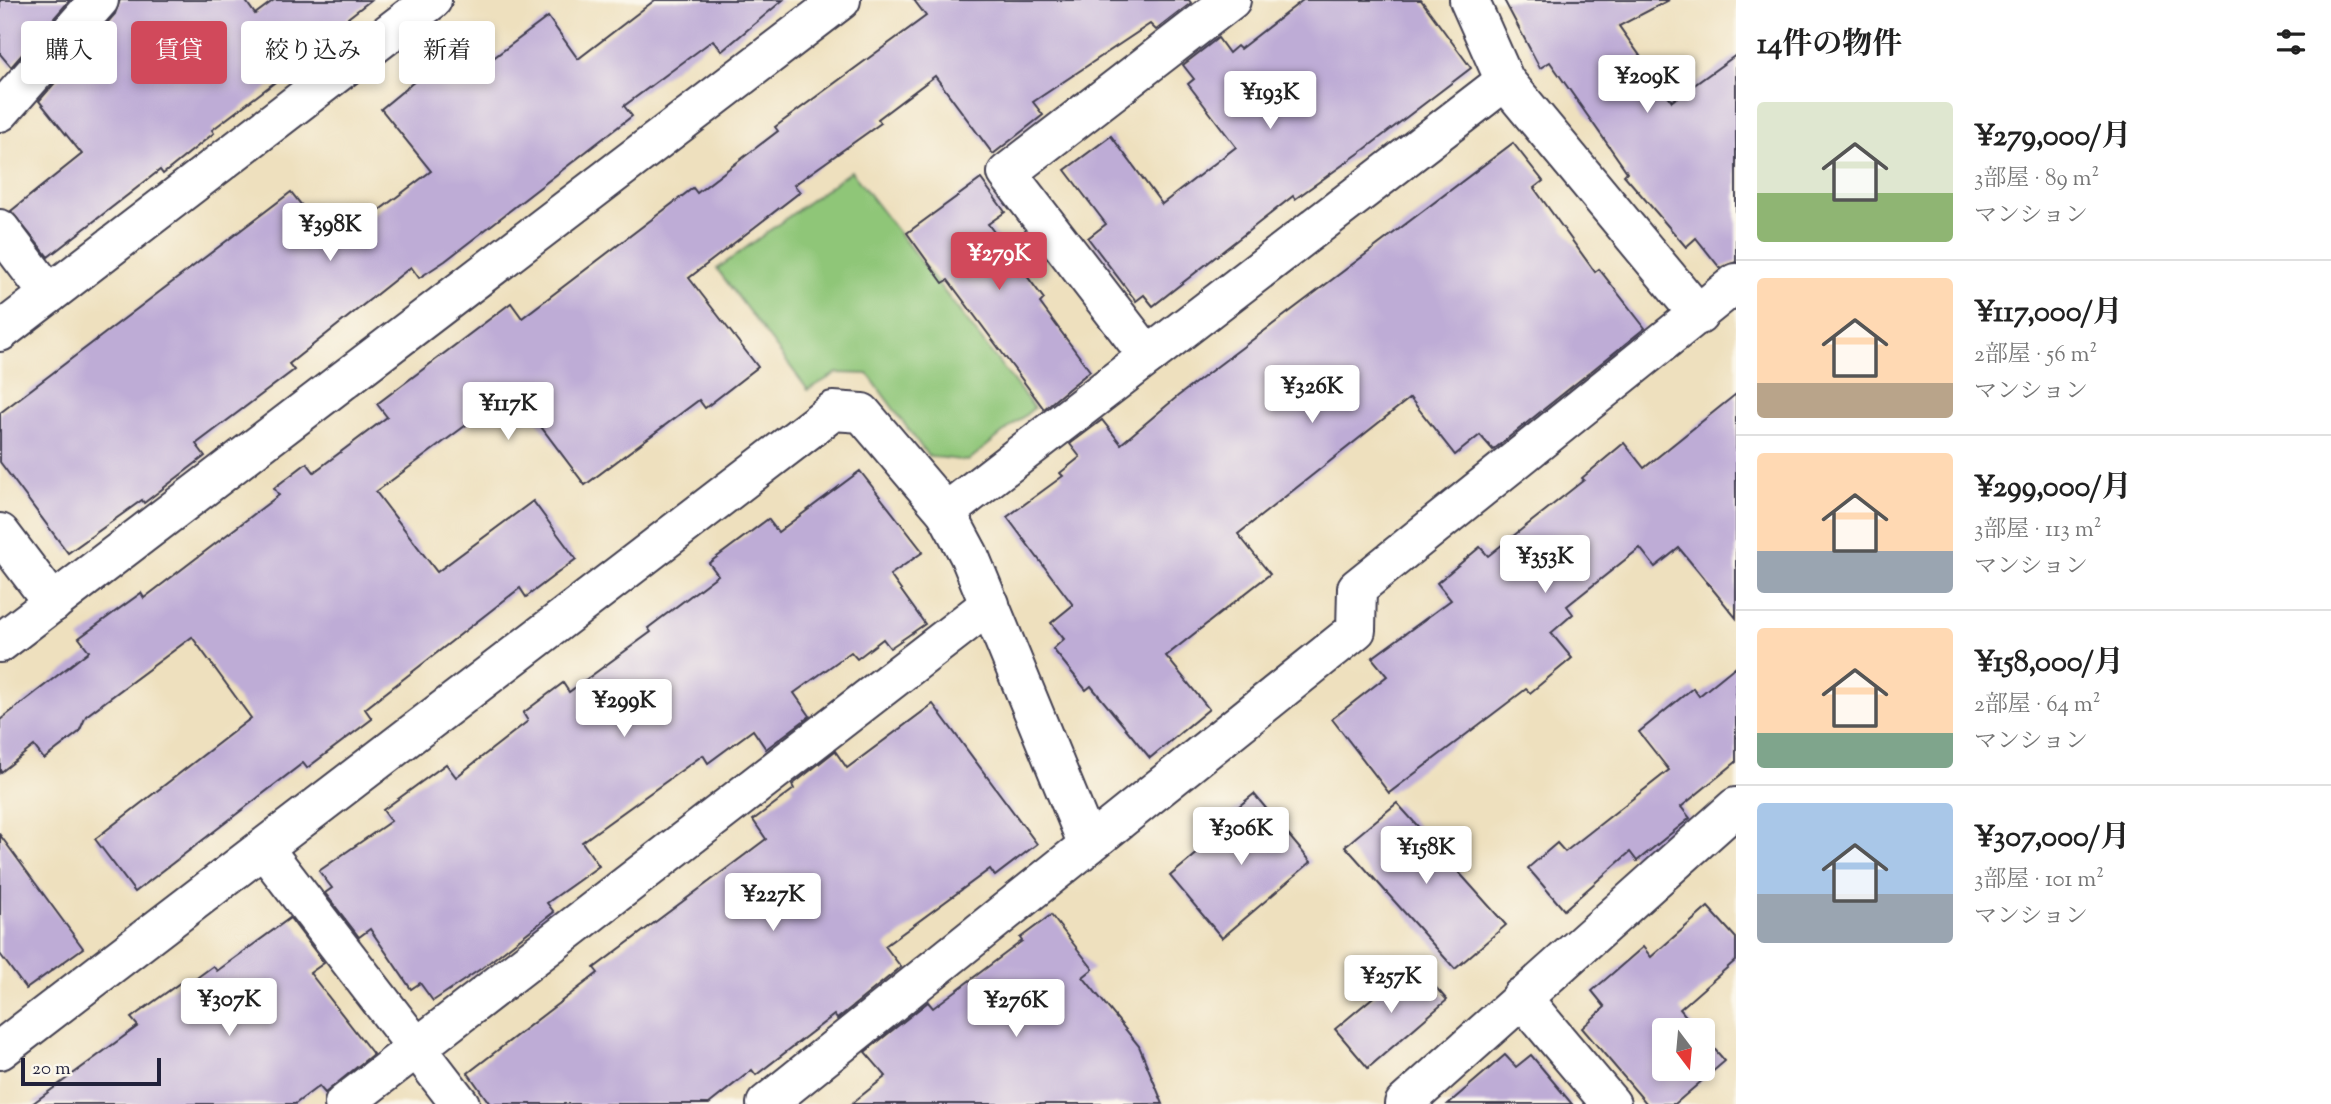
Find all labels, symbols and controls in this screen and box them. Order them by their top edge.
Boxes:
chip: 購入 [21,21,117,84]
chip: 賃貸 [131,21,227,84]
chip: 絞り込み [241,21,385,84]
chip: 新着 [399,21,495,84]
icon: filters [2272,23,2310,61]
text: 14件の物件 [1757,24,1902,67]
pin: ¥209K [1598,55,1696,115]
text: ¥209K [1614,61,1680,94]
pin: ¥193K [1221,72,1319,131]
text: ¥193K [1240,77,1300,110]
text: ¥279,000/月 [1974,116,2131,159]
icon: home [1813,130,1897,214]
text: 3部屋 · 89 m² [1974,163,2099,196]
text: マンション [1974,200,2088,233]
pin: ¥398K [281,204,379,263]
text: ¥398K [298,209,362,242]
pin: ¥279K [950,232,1048,292]
text: ¥279K [967,238,1031,271]
text: ¥117,000/月 [1974,292,2123,335]
icon: home [1813,306,1897,390]
text: 2部屋 · 56 m² [1974,339,2097,372]
pin: ¥326K [1263,366,1361,425]
text: ¥326K [1281,371,1343,404]
text: マンション [1974,376,2088,409]
pin: ¥117K [459,382,557,442]
text: ¥117K [479,388,537,421]
text: ¥299,000/月 [1974,467,2131,510]
icon: home [1813,481,1897,565]
text: 3部屋 · 113 m² [1974,514,2102,547]
pin: ¥353K [1496,536,1594,595]
text: ¥353K [1516,541,1574,574]
text: マンション [1974,551,2088,584]
text: ¥158,000/月 [1974,642,2124,685]
icon: home [1813,656,1897,740]
pin: ¥299K [575,680,673,739]
text: ¥299K [592,685,656,718]
text: 2部屋 · 64 m² [1974,689,2101,722]
text: マンション [1974,726,2088,759]
pin: ¥306K [1192,808,1290,867]
text: ¥306K [1209,813,1273,846]
text: ¥307,000/月 [1974,817,2130,860]
pin: ¥158K [1377,826,1475,886]
icon: home [1813,831,1897,915]
text: ¥158K [1397,832,1455,865]
text: 3部屋 · 101 m² [1974,864,2104,897]
pin: ¥227K [724,874,822,933]
text: ¥227K [741,879,805,912]
text: マンション [1974,901,2088,934]
pin: ¥257K [1342,956,1440,1015]
text: ¥257K [1360,961,1422,994]
pin: ¥307K [180,978,278,1038]
pin: ¥276K [967,979,1065,1039]
text: ¥307K [197,984,261,1017]
text: ¥276K [984,985,1048,1018]
north arrow [1652,1018,1715,1082]
map controls [1652,1018,1715,1081]
scale bar [21,1055,161,1087]
text: 20 m [32,1056,71,1083]

